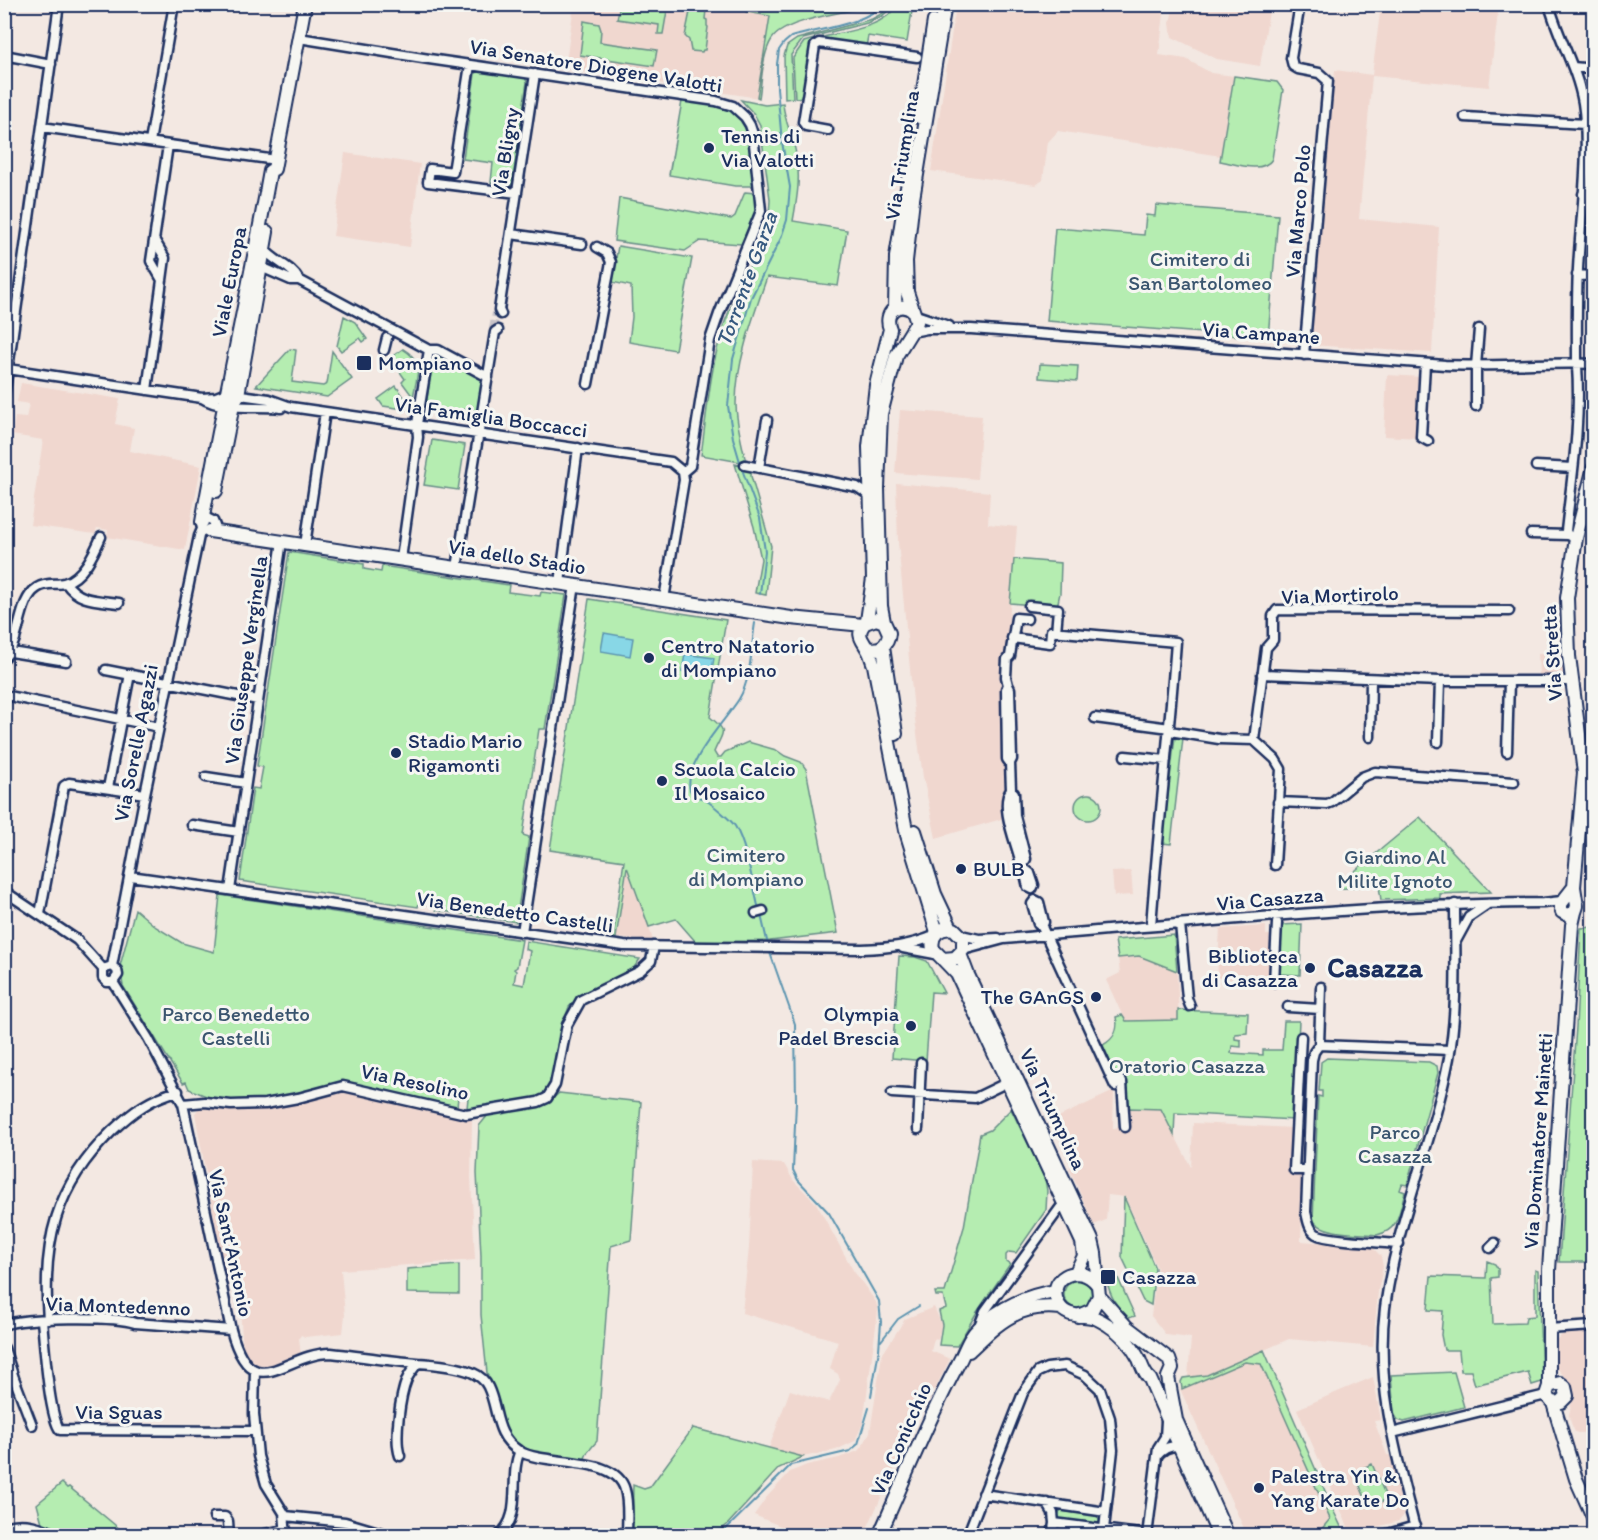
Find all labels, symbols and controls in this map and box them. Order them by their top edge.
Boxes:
street label: Via Senatore Diogene Valotti [468,33,724,98]
street label: Via Triumplina [879,88,924,222]
street label: Via Bligny [485,105,524,198]
place label: Tennis di Via Valotti [721,123,814,172]
marker: Tennis di Via Valotti [702,141,716,155]
street label: Via Marco Polo [1279,143,1316,279]
water label: Torrente Garza [710,207,784,350]
street label: Viale Europa [205,224,252,340]
park label: Cimitero di San Bartolomeo [1128,246,1272,295]
street label: Via Campane [1201,316,1321,349]
place label: Mompiano [378,350,472,375]
marker: Mompiano [355,354,373,372]
street label: Via Famiglia Boccacci [393,391,589,442]
street label: Via dello Stadio [446,533,588,580]
street label: Via Giuseppe Verginella [218,554,273,766]
street label: Via Mortirolo [1281,580,1399,609]
street label: Via Stretta [1536,604,1567,702]
place label: Centro Natatorio di Mompiano [661,633,815,682]
marker: Centro Natatorio di Mompiano [642,651,656,665]
street label: Via Sorelle Agazzi [108,662,163,824]
place label: Stadio Mario Rigamonti [408,728,522,777]
marker: Stadio Mario Rigamonti [389,746,403,760]
place label: Scuola Calcio Il Mosaico [674,756,796,805]
marker: Scuola Calcio Il Mosaico [655,774,669,788]
park label: Cimitero di Mompiano [688,842,804,891]
park label: Giardino Al Milite Ignoto [1337,844,1453,893]
place label: BULB [973,856,1025,881]
marker: BULB [954,862,968,876]
street label: Via Casazza [1216,881,1324,916]
street label: Via Benedetto Castelli [415,885,615,938]
place label: Biblioteca di Casazza [1202,943,1298,992]
district label: Casazza [1327,951,1424,984]
marker: Biblioteca di Casazza [1303,961,1317,975]
place label: The GAnGS [981,984,1084,1009]
marker: The GAnGS [1089,990,1103,1004]
park label: Parco Benedetto Castelli [162,1001,310,1050]
place label: Olympia Padel Brescia [778,1001,899,1050]
marker: Olympia Padel Brescia [904,1019,918,1033]
street label: Via Dominatore Mainetti [1517,1032,1558,1250]
street label: Via Triumplina [1014,1044,1093,1174]
park label: Oratorio Casazza [1109,1053,1265,1078]
street label: Via Resolino [359,1058,471,1105]
park label: Parco Casazza [1358,1119,1432,1168]
street label: Via Sant'Antonio [204,1167,259,1319]
place label: Casazza [1122,1264,1196,1289]
marker: Casazza [1099,1268,1117,1286]
street label: Via Montedenno [45,1290,191,1321]
street label: Via Conicchio [865,1378,937,1499]
street label: Via Sguas [75,1399,163,1424]
place label: Palestra Yin & Yang Karate Do [1271,1463,1410,1512]
marker: Palestra Yin & Yang Karate Do [1252,1481,1266,1495]

